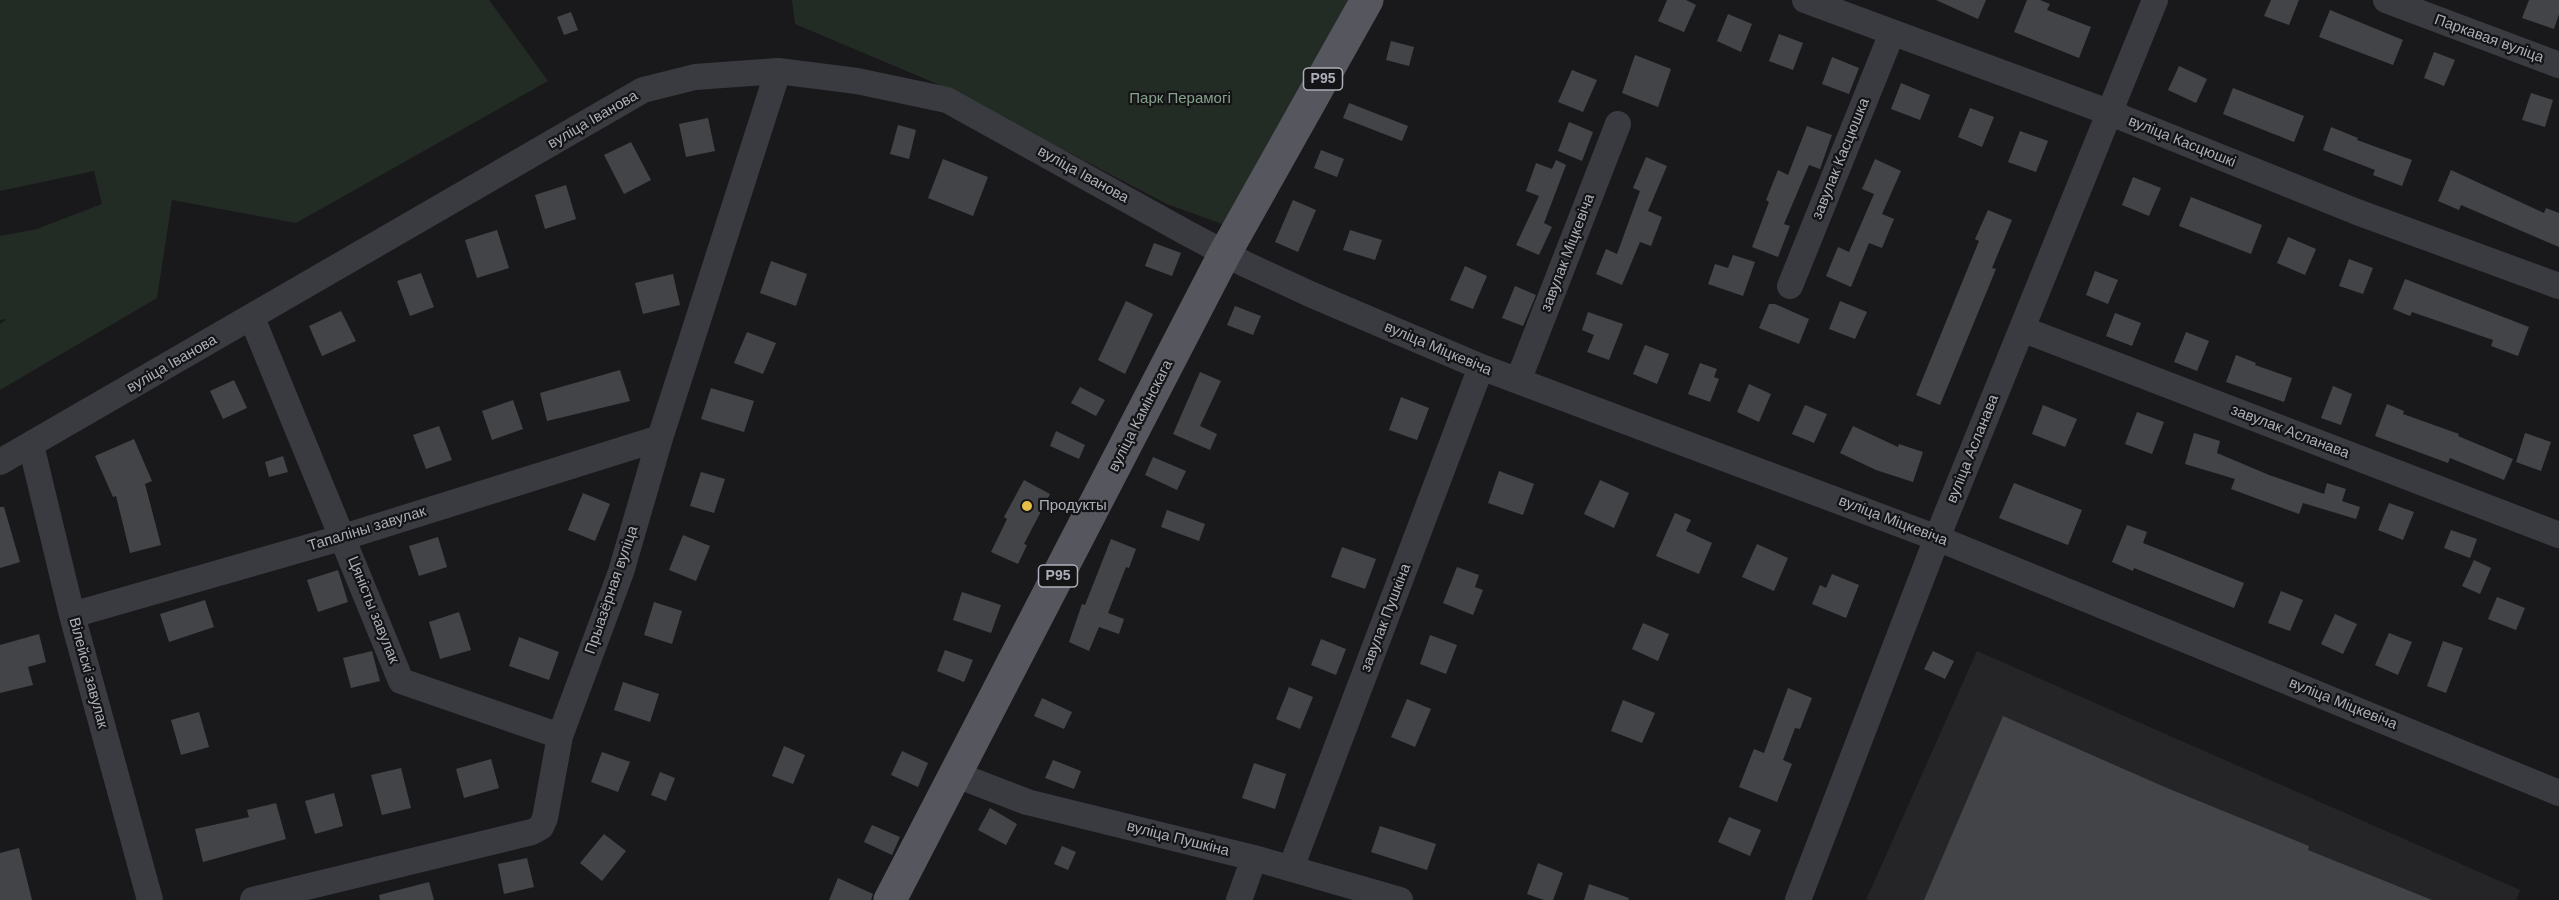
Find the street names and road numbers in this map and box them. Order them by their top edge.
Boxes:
street label: Паркавая вуліца [2432,11,2546,67]
road number: Р95 [1304,68,1342,90]
street label: вуліца Іванова [545,87,641,153]
street label: завулак Касцюшка [1808,96,1874,222]
street label: вуліца Касцюшкі [2126,112,2238,172]
street label: вуліца Іванова [1034,143,1132,207]
street label: завулак Міцкевіча [1537,192,1599,314]
street label: вуліца Міцкевіча [1382,318,1494,380]
street label: вуліца Іванова [124,331,220,397]
street label: вуліца Камінскага [1105,357,1177,475]
street label: вуліца Асланава [1943,392,2003,506]
street label: завулак Асланава [2228,401,2352,463]
street label: вуліца Міцкевіча [1836,492,1950,550]
street label: Тапаліны завулак [306,503,428,555]
street label: Прыазёрная вуліца [582,524,642,656]
street label: Цяністы завулак [343,554,403,666]
street label: завулак Пушкіна [1357,561,1415,675]
road number: Р95 [1038,565,1078,587]
street label: Вілейскі завулак [65,616,111,730]
street label: вуліца Міцкевіча [2286,674,2400,734]
street label: вуліца Пушкіна [1125,818,1231,860]

